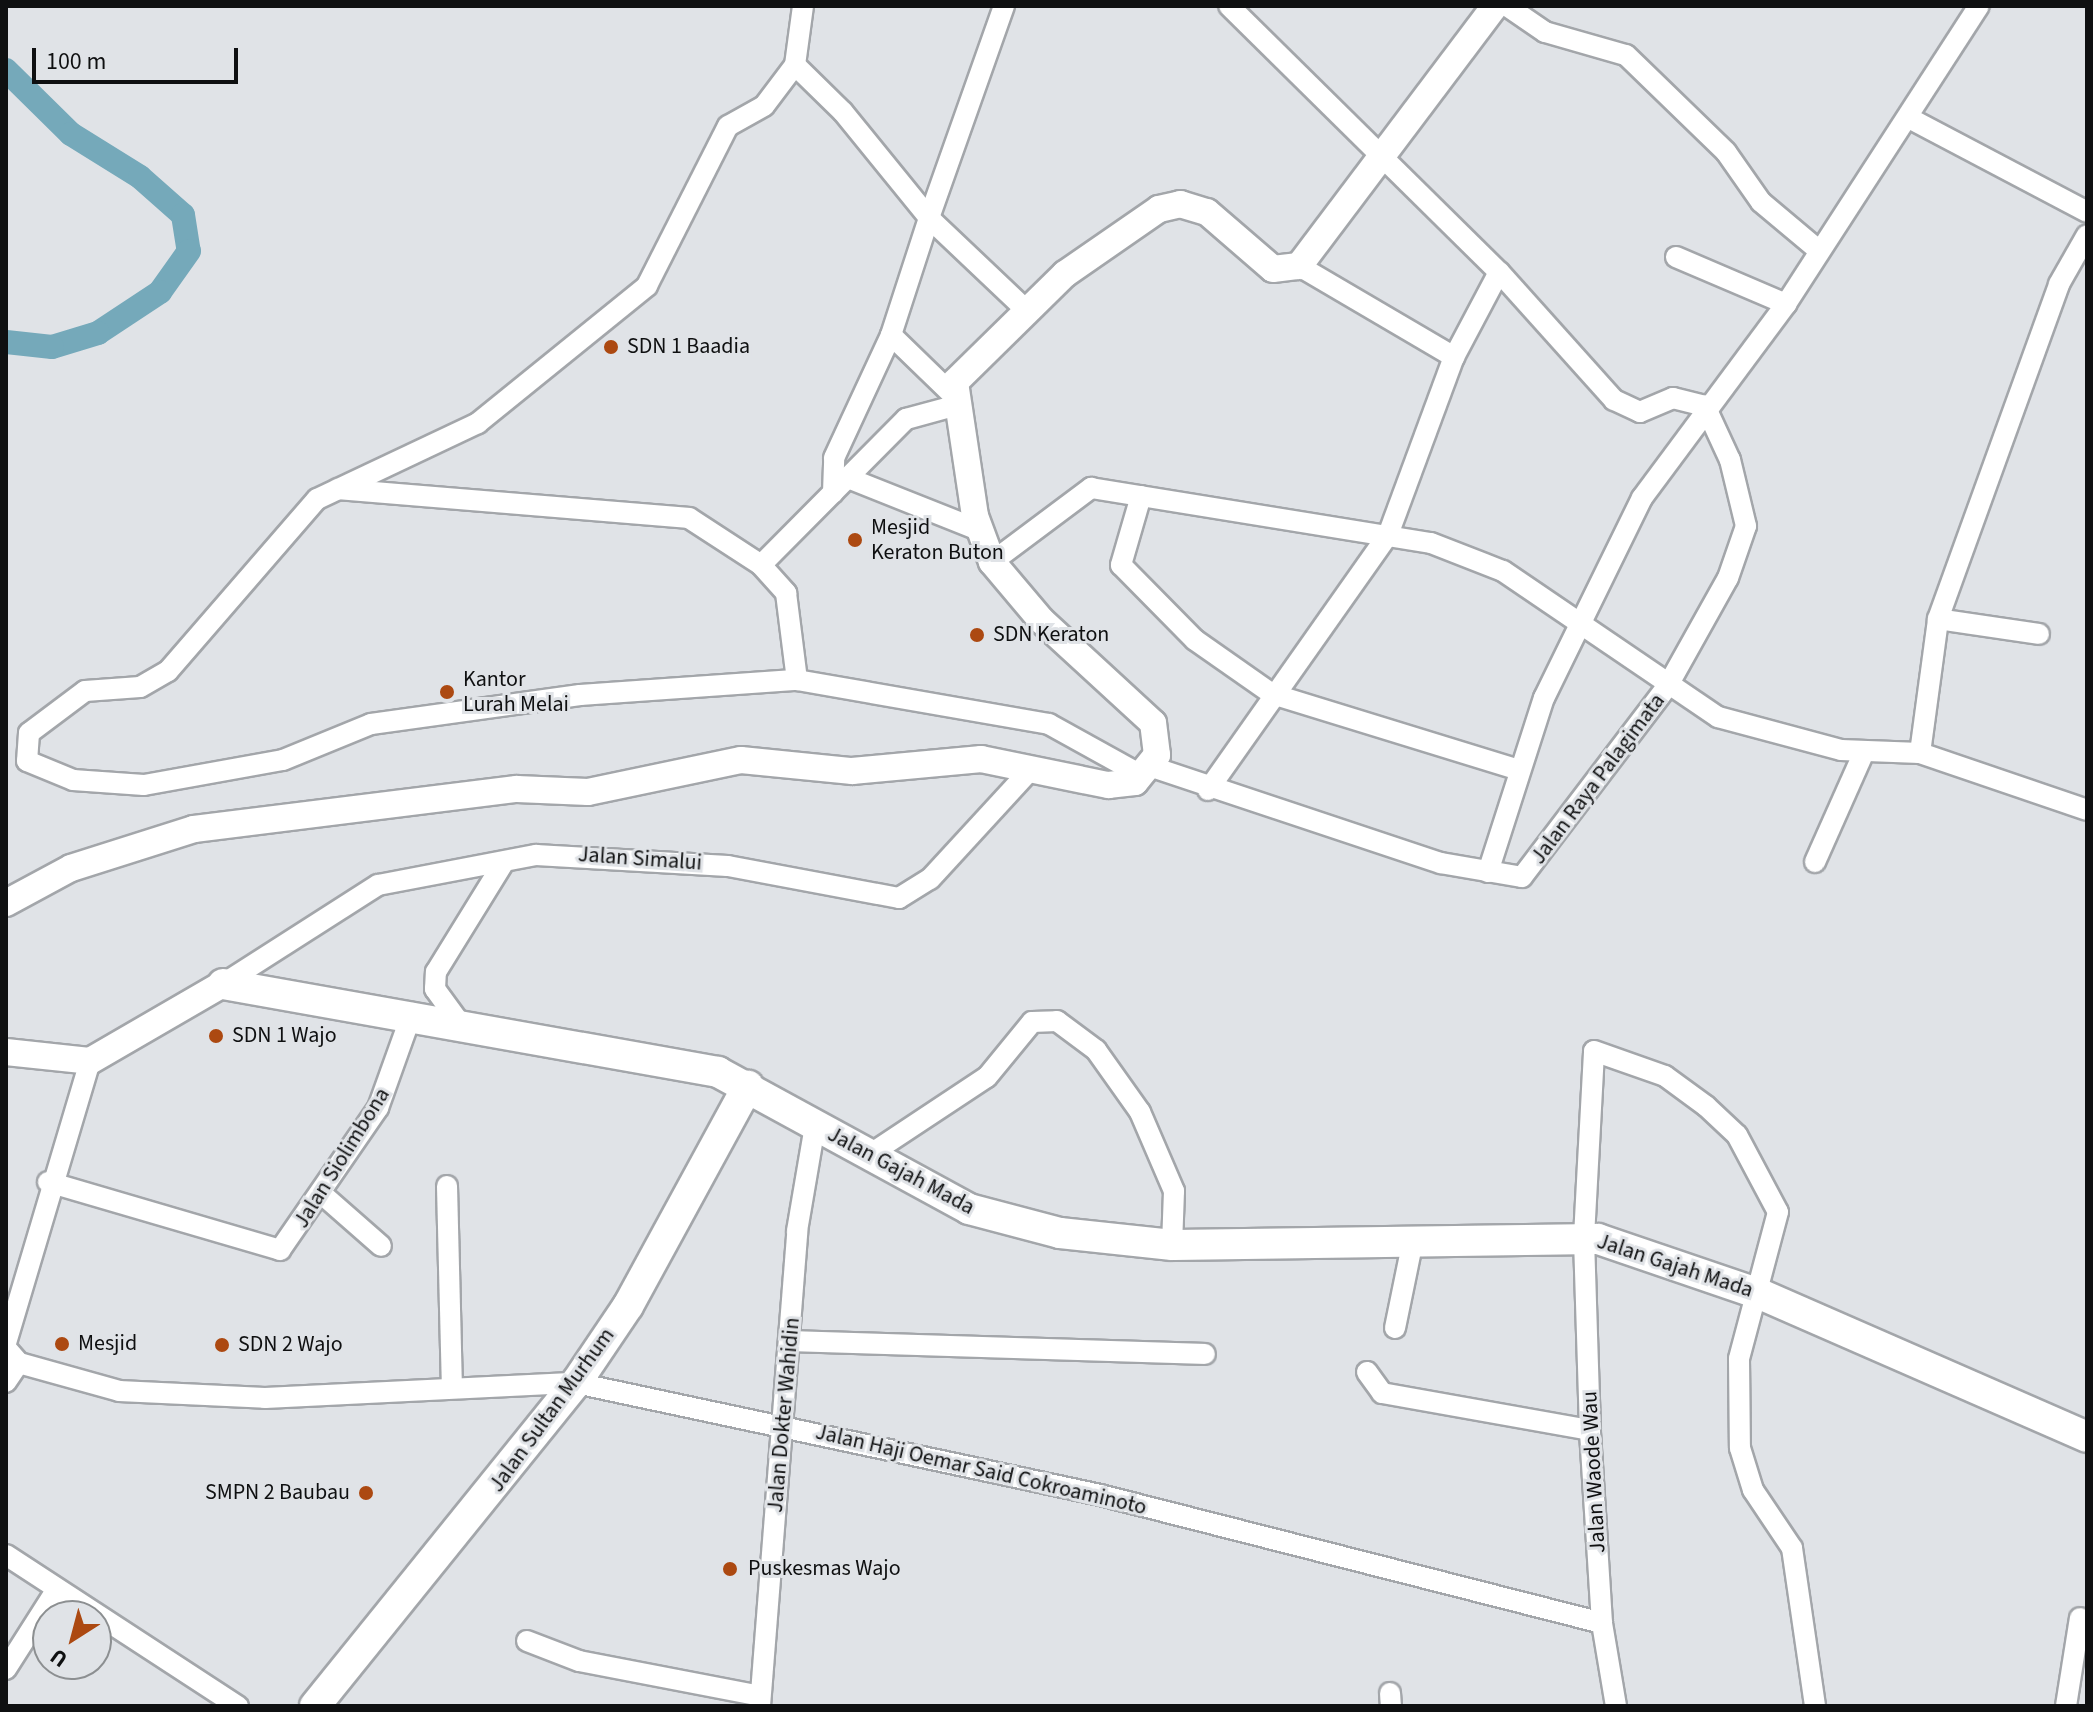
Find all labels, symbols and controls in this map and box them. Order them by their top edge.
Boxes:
scale bar [36,32,242,82]
text: 100 m [46,44,106,79]
place label: SDN 1 Baadia [627,334,750,360]
marker: SDN 1 Baadia [602,338,620,356]
place label: Mesjid Keraton Buton [871,514,1004,566]
marker: Mesjid Keraton Buton [846,531,864,549]
place label: SDN Keraton [993,622,1109,648]
marker: SDN Keraton [968,626,986,644]
place label: Kantor Lurah Melai [463,666,569,718]
marker: Kantor Lurah Melai [438,683,456,701]
street label: Jalan Raya Palagimata [1525,689,1671,869]
street label: Jalan Simalui [577,841,703,877]
place label: SDN 1 Wajo [232,1023,337,1049]
marker: SDN 1 Wajo [207,1027,225,1045]
street label: Jalan Siolimbona [288,1083,396,1233]
street label: Jalan Gajah Mada [823,1121,979,1221]
street label: Jalan Gajah Mada [1594,1228,1756,1304]
street label: Jalan Dokter Wahidin [762,1316,806,1514]
street label: Jalan Sultan Murhum [484,1323,620,1497]
place label: Mesjid [78,1331,137,1357]
place label: SDN 2 Wajo [238,1332,343,1358]
marker: Mesjid [53,1335,71,1353]
marker: SDN 2 Wajo [213,1336,231,1354]
street label: Jalan Waode Wau [1577,1390,1611,1554]
street label: Jalan Haji Oemar Said Cokroaminoto [813,1419,1149,1521]
place label: SMPN 2 Baubau [205,1480,350,1506]
marker: SMPN 2 Baubau [357,1484,375,1502]
place label: Puskesmas Wajo [748,1556,901,1582]
marker: Puskesmas Wajo [719,1558,741,1580]
north arrow [32,1600,112,1680]
text: U [44,1641,74,1675]

